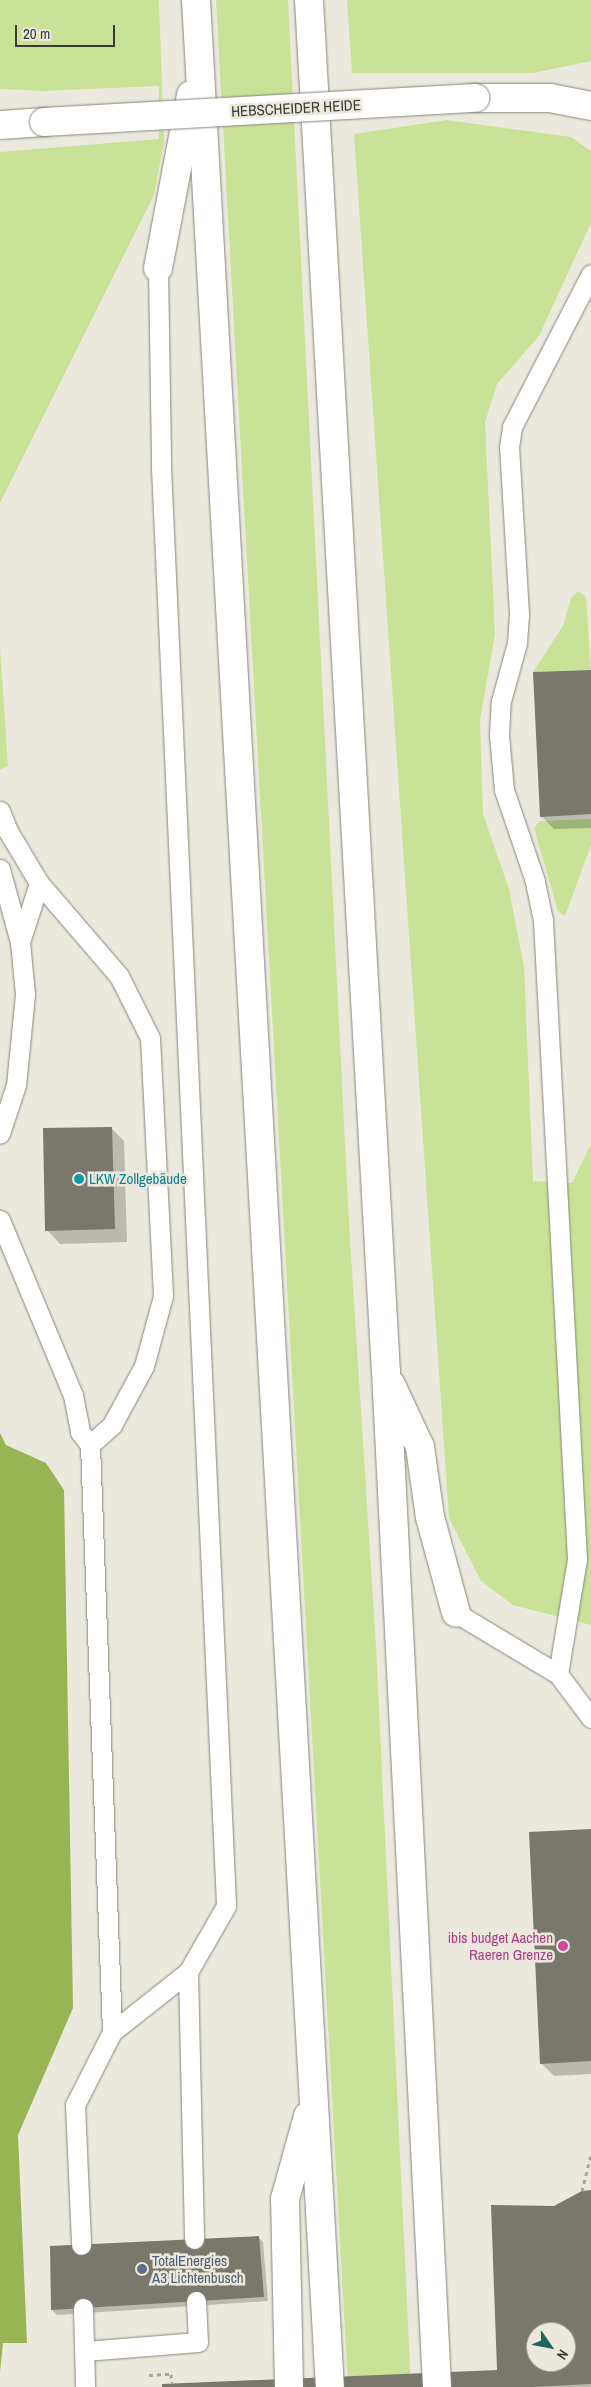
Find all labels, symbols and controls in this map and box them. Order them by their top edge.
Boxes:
scale bar [18,15,118,47]
text: 20 m [23,23,50,44]
street label: HEBSCHEIDER HEIDE [231,96,361,120]
place label: LKW Zollgebäude [89,1170,187,1188]
marker: LKW Zollgebäude [73,1173,85,1185]
place label: ibis budget Aachen Raeren Grenze [447,1928,553,1963]
marker: ibis budget Aachen Raeren Grenze [557,1940,569,1952]
place label: TotalEnergies A3 Lichtenbusch [152,2251,244,2286]
marker: TotalEnergies A3 Lichtenbusch [136,2263,148,2275]
north arrow [526,2322,576,2372]
text: N [553,2346,573,2363]

